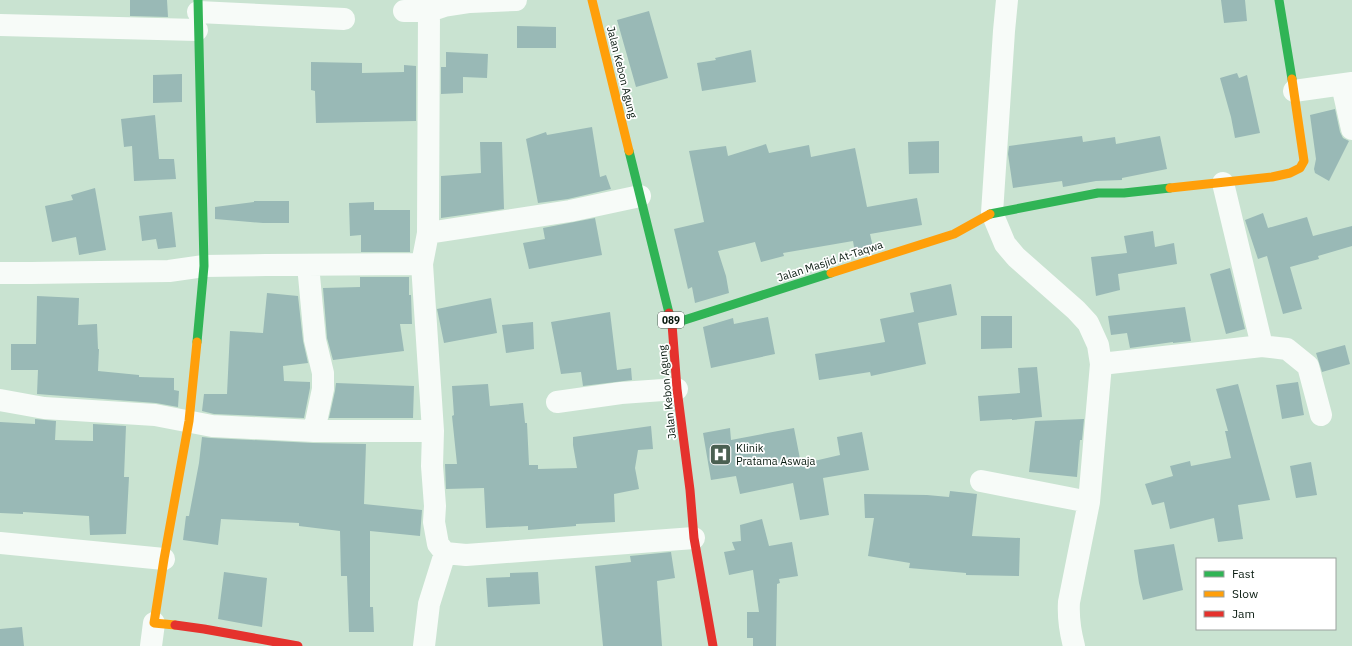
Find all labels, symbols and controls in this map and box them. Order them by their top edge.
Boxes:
street label: Jalan Kebon Agung [604,24,640,120]
street label: Jalan Masjid At-Taqwa [775,237,885,285]
road number: 089 [658,312,684,328]
street label: Jalan Kebon Agung [655,344,679,440]
hospital icon: Klinik Pratama Aswaja [707,441,733,467]
place label: Klinik Pratama Aswaja [736,441,816,468]
legend [1196,558,1336,630]
text: Fast [1232,566,1255,581]
text: Slow [1232,586,1258,601]
text: Jam [1232,606,1255,621]

